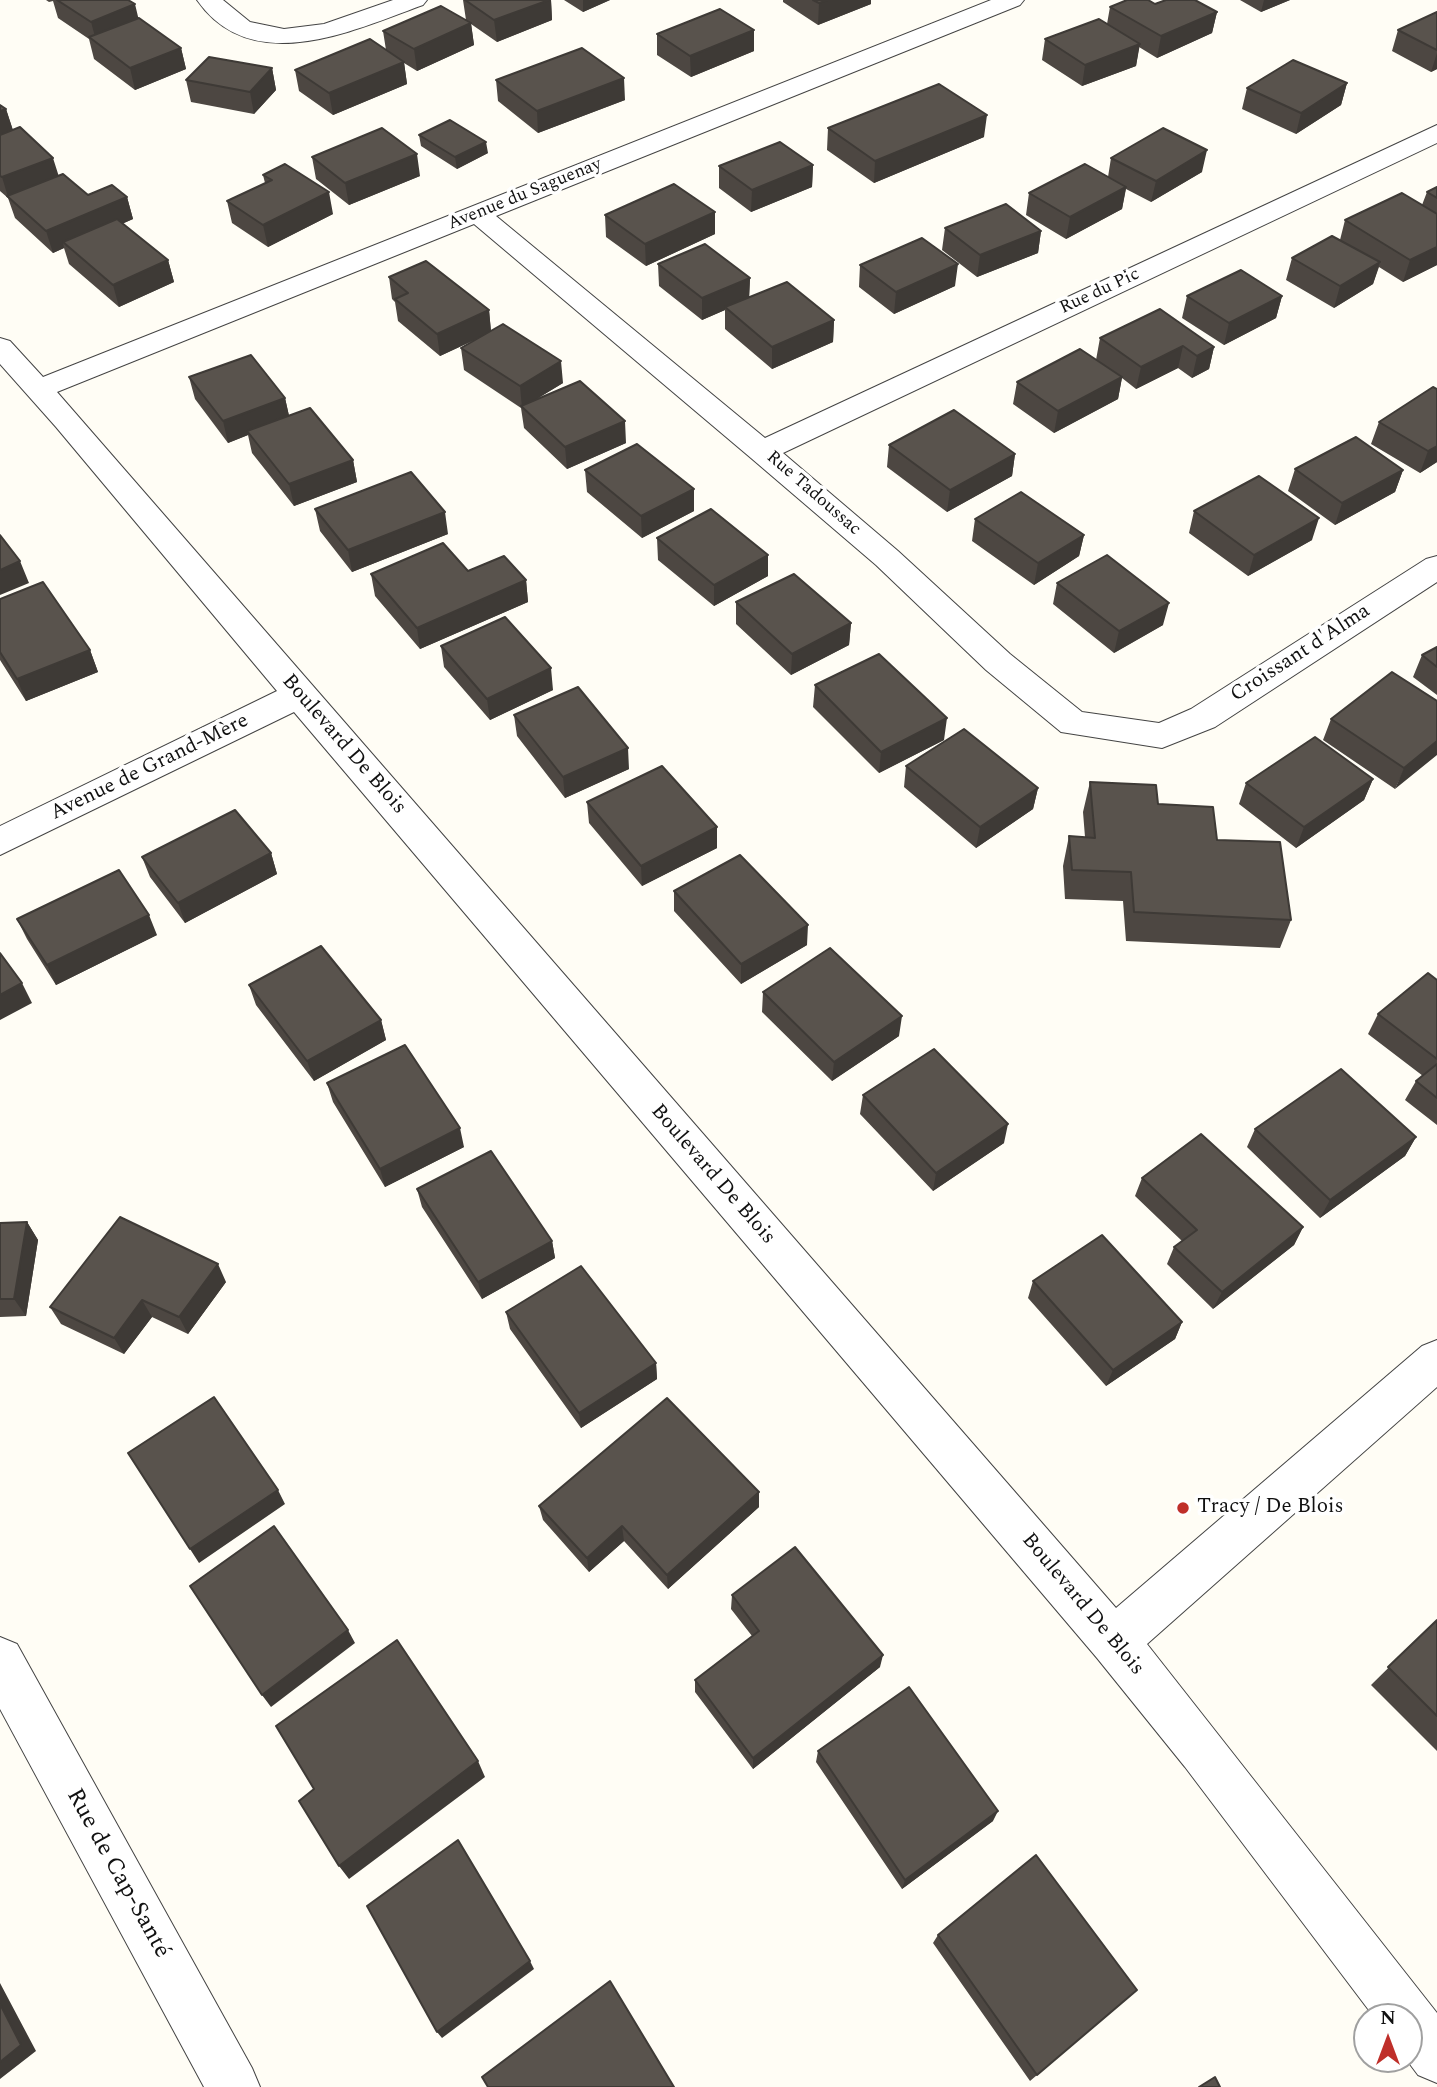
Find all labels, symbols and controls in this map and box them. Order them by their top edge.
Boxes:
street label: Avenue du Saguenay [445,154,605,236]
street label: Rue du Pic [1057,264,1143,320]
street label: Rue Tadoussac [761,447,865,541]
street label: Croissant d'Alma [1226,599,1376,709]
street label: Boulevard De Blois [275,670,411,820]
street label: Avenue de Grand-Mère [47,709,253,827]
street label: Boulevard De Blois [644,1100,780,1250]
place label: Tracy / De Blois [1197,1495,1344,1521]
marker: Tracy / De Blois [1175,1500,1191,1516]
street label: Boulevard De Blois [1015,1529,1149,1681]
street label: Rue de Cap-Santé [59,1784,175,1964]
north arrow [1353,2003,1423,2073]
text: N [1380,2004,1396,2033]

